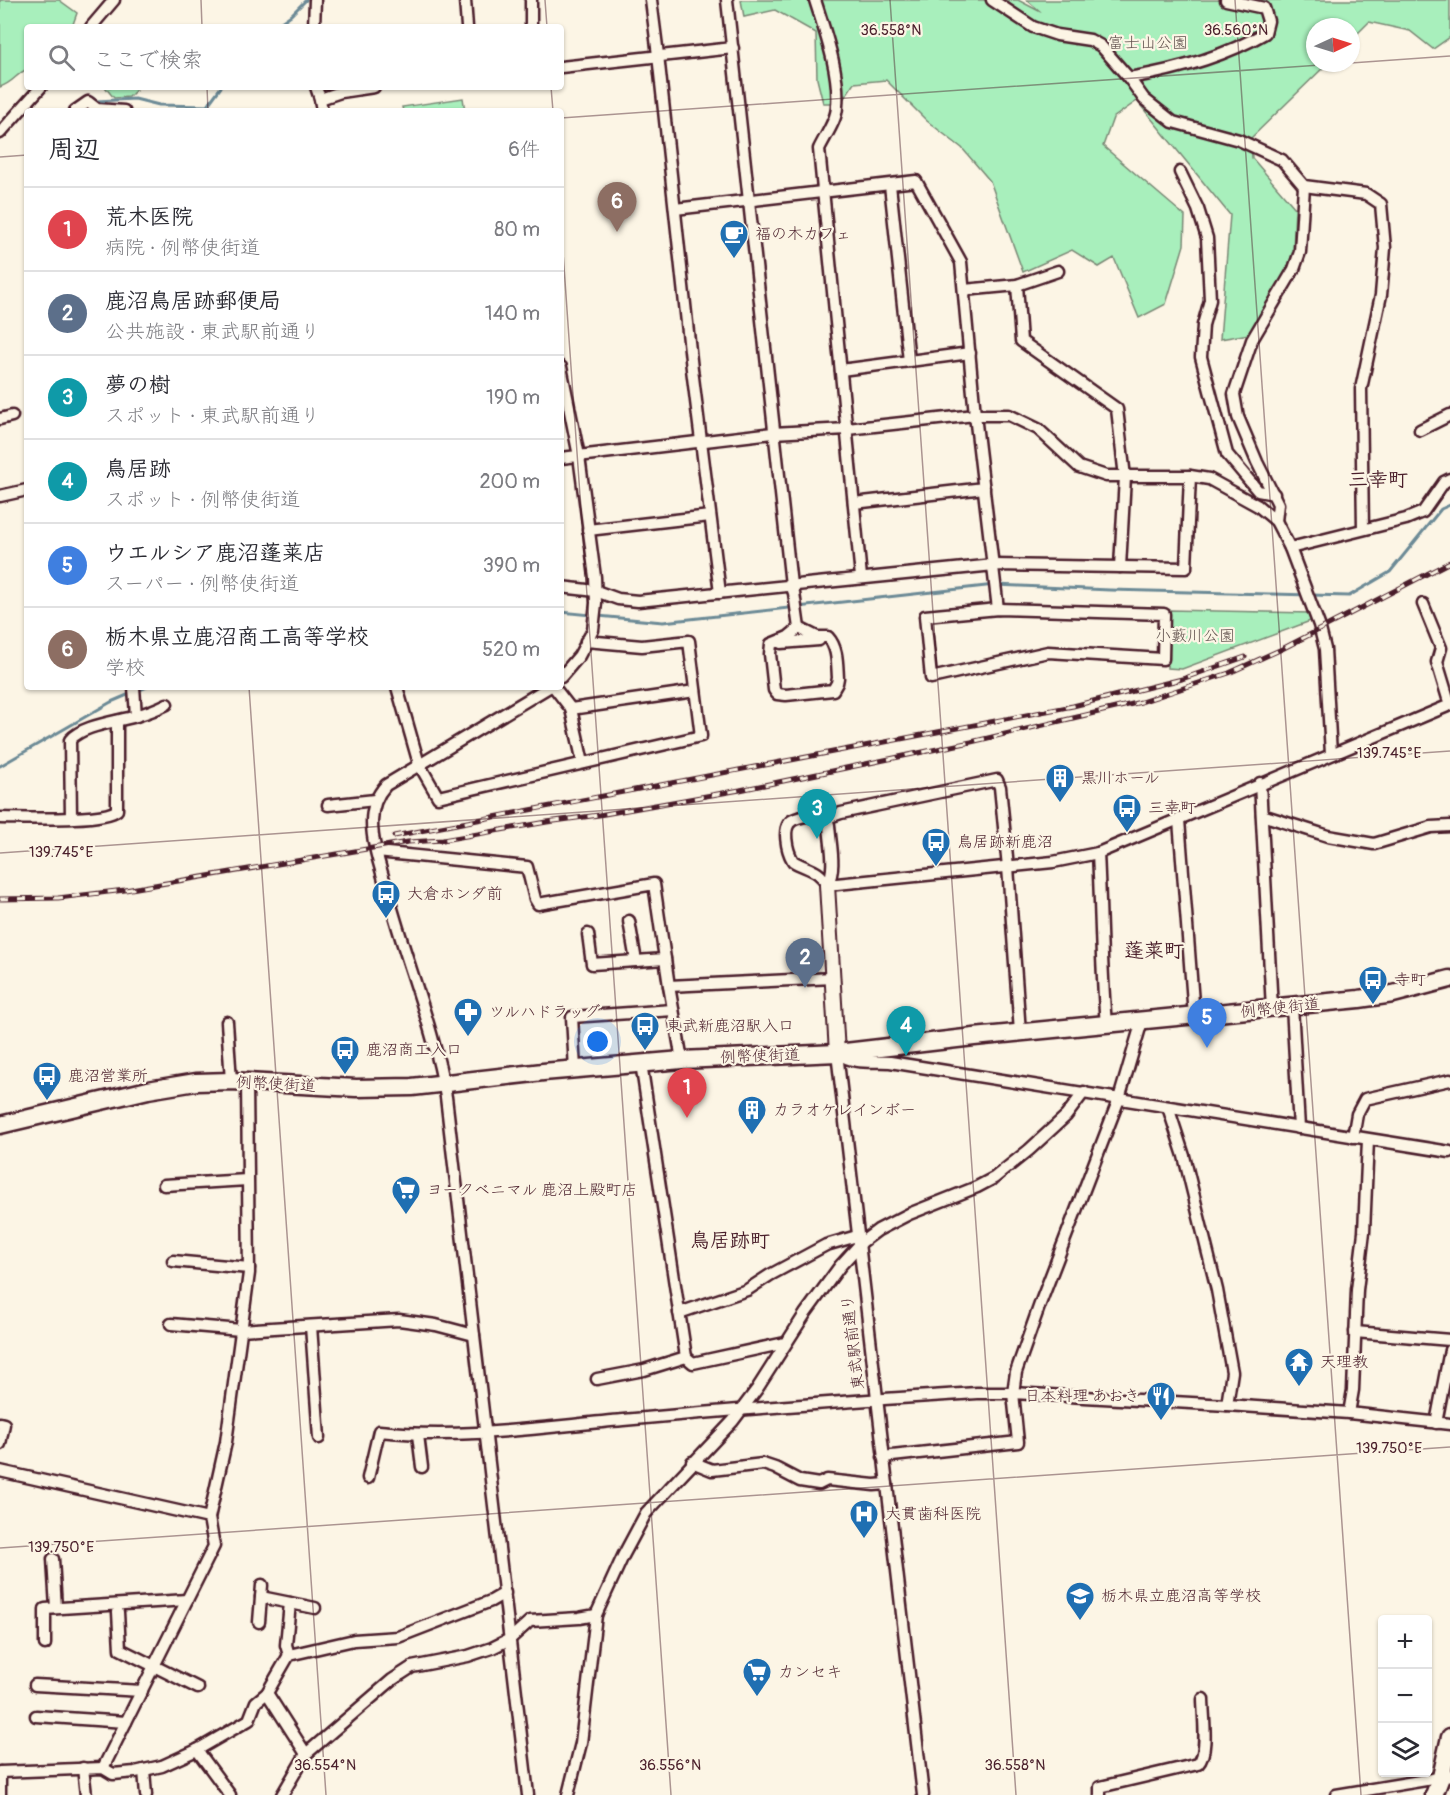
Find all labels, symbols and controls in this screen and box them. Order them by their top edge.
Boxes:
north arrow [1306,18,1360,72]
text: 36.558°N [861,21,921,40]
text: 36.560°N [1204,21,1268,40]
search box [24,24,564,90]
park label: 富士山公園 [1108,33,1188,53]
icon: search [45,41,78,74]
text: ここで検索 [93,46,203,74]
text: 周辺 [48,134,100,166]
text: 6件 [508,137,540,162]
pin: 6 [598,182,636,232]
text: 荒木医院 [105,203,193,231]
text: 1 [64,217,71,242]
text: 80 m [494,217,540,242]
cafe icon: 福の木カフェ [718,218,750,260]
place label: 福の木カフェ [755,224,851,244]
text: 病院 · 例幣使街道 [105,235,260,260]
text: 鹿沼鳥居跡郵便局 [105,287,281,315]
text: 2 [62,301,73,326]
text: 140 m [485,301,540,326]
text: 公共施設 · 東武駅前通り [105,319,320,344]
text: 夢の樹 [105,371,171,399]
text: 3 [62,385,73,410]
text: 190 m [486,385,540,410]
text: スポット · 東武駅前通り [105,403,320,428]
text: 鳥居跡 [105,455,171,483]
district label: 三幸町 [1348,467,1408,492]
text: 4 [62,469,73,494]
text: 200 m [479,469,540,494]
text: スポット · 例幣使街道 [105,487,300,512]
text: ウエルシア鹿沼蓬莱店 [105,539,325,567]
text: 5 [62,553,73,578]
text: 390 m [483,553,540,578]
text: スーパー · 例幣使街道 [105,571,299,596]
text: 栃木県立鹿沼商工高等学校 [105,623,369,651]
park label: 小藪川公園 [1155,626,1235,646]
text: 6 [62,637,73,662]
text: 520 m [482,637,540,662]
text: 学校 [105,655,145,680]
text: 139.745°E [1357,744,1421,763]
building icon: 黒川ホール [1044,762,1076,804]
place label: 黒川ホール [1081,768,1160,788]
pin: 3 [798,790,836,839]
bus stop icon: 三幸町 [1111,792,1143,834]
place label: 三幸町 [1148,798,1196,818]
bus stop icon: 鳥居跡新鹿沼 [920,826,952,868]
place label: 鳥居跡新鹿沼 [957,832,1053,852]
text: 139.745°E [29,843,93,862]
bus stop icon: 大倉ホンダ前 [370,878,402,920]
place label: 大倉ホンダ前 [407,884,502,904]
pin: 2 [786,938,824,988]
district label: 蓬莱町 [1124,938,1184,963]
bus stop icon: 寺町 [1357,964,1389,1006]
place label: 寺町 [1394,970,1426,990]
street label: 例幣使街道 [1239,994,1321,1022]
pharmacy icon: ツルハドラッグ [452,996,484,1038]
pin: 5 [1188,998,1226,1048]
place label: ツルハドラッグ [489,1002,600,1022]
pin: 4 [886,1006,926,1056]
bus stop icon: 東武新鹿沼駅入口 [629,1010,661,1052]
place label: 東武新鹿沼駅入口 [666,1016,794,1036]
your location [583,1027,612,1056]
bus stop icon: 鹿沼商工入口 [329,1034,361,1076]
place label: 鹿沼商工入口 [366,1040,462,1060]
street label: 例幣使街道 [720,1045,800,1067]
bus stop icon: 鹿沼営業所 [31,1060,63,1102]
place label: 鹿沼営業所 [68,1066,148,1086]
pin: 1 [668,1068,706,1118]
street label: 例幣使街道 [236,1072,316,1096]
building icon: カラオケレインボー [736,1094,768,1136]
place label: カラオケレインボー [773,1100,916,1120]
supermarket icon: ヨークベニマル 鹿沼上殿町店 [390,1174,422,1216]
place label: ヨークベニマル 鹿沼上殿町店 [427,1180,637,1200]
district label: 鳥居跡町 [690,1228,770,1253]
street label: 東武駅前通り [837,1293,869,1391]
temple icon: 天理教 [1283,1346,1315,1388]
place label: 天理教 [1320,1352,1368,1372]
restaurant icon: 日本料理 あおき [1145,1380,1177,1422]
place label: 日本料理 あおき [1025,1386,1140,1406]
text: 139.750°E [1356,1439,1422,1458]
hospital icon: 大貫歯科医院 [848,1498,880,1540]
place label: 大貫歯科医院 [885,1504,981,1524]
text: 139.750°E [28,1538,94,1557]
school or university icon: 栃木県立鹿沼高等学校 [1064,1580,1096,1622]
place label: 栃木県立鹿沼高等学校 [1101,1586,1261,1606]
map controls [1378,1615,1432,1777]
button: + [1378,1615,1432,1669]
supermarket icon: カンセキ [741,1656,773,1698]
place label: カンセキ [778,1662,842,1682]
button: − [1378,1669,1432,1723]
button: layers [1378,1723,1432,1777]
text: 36.554°N [294,1756,356,1775]
text: 36.556°N [639,1756,701,1775]
text: 36.558°N [985,1756,1045,1775]

